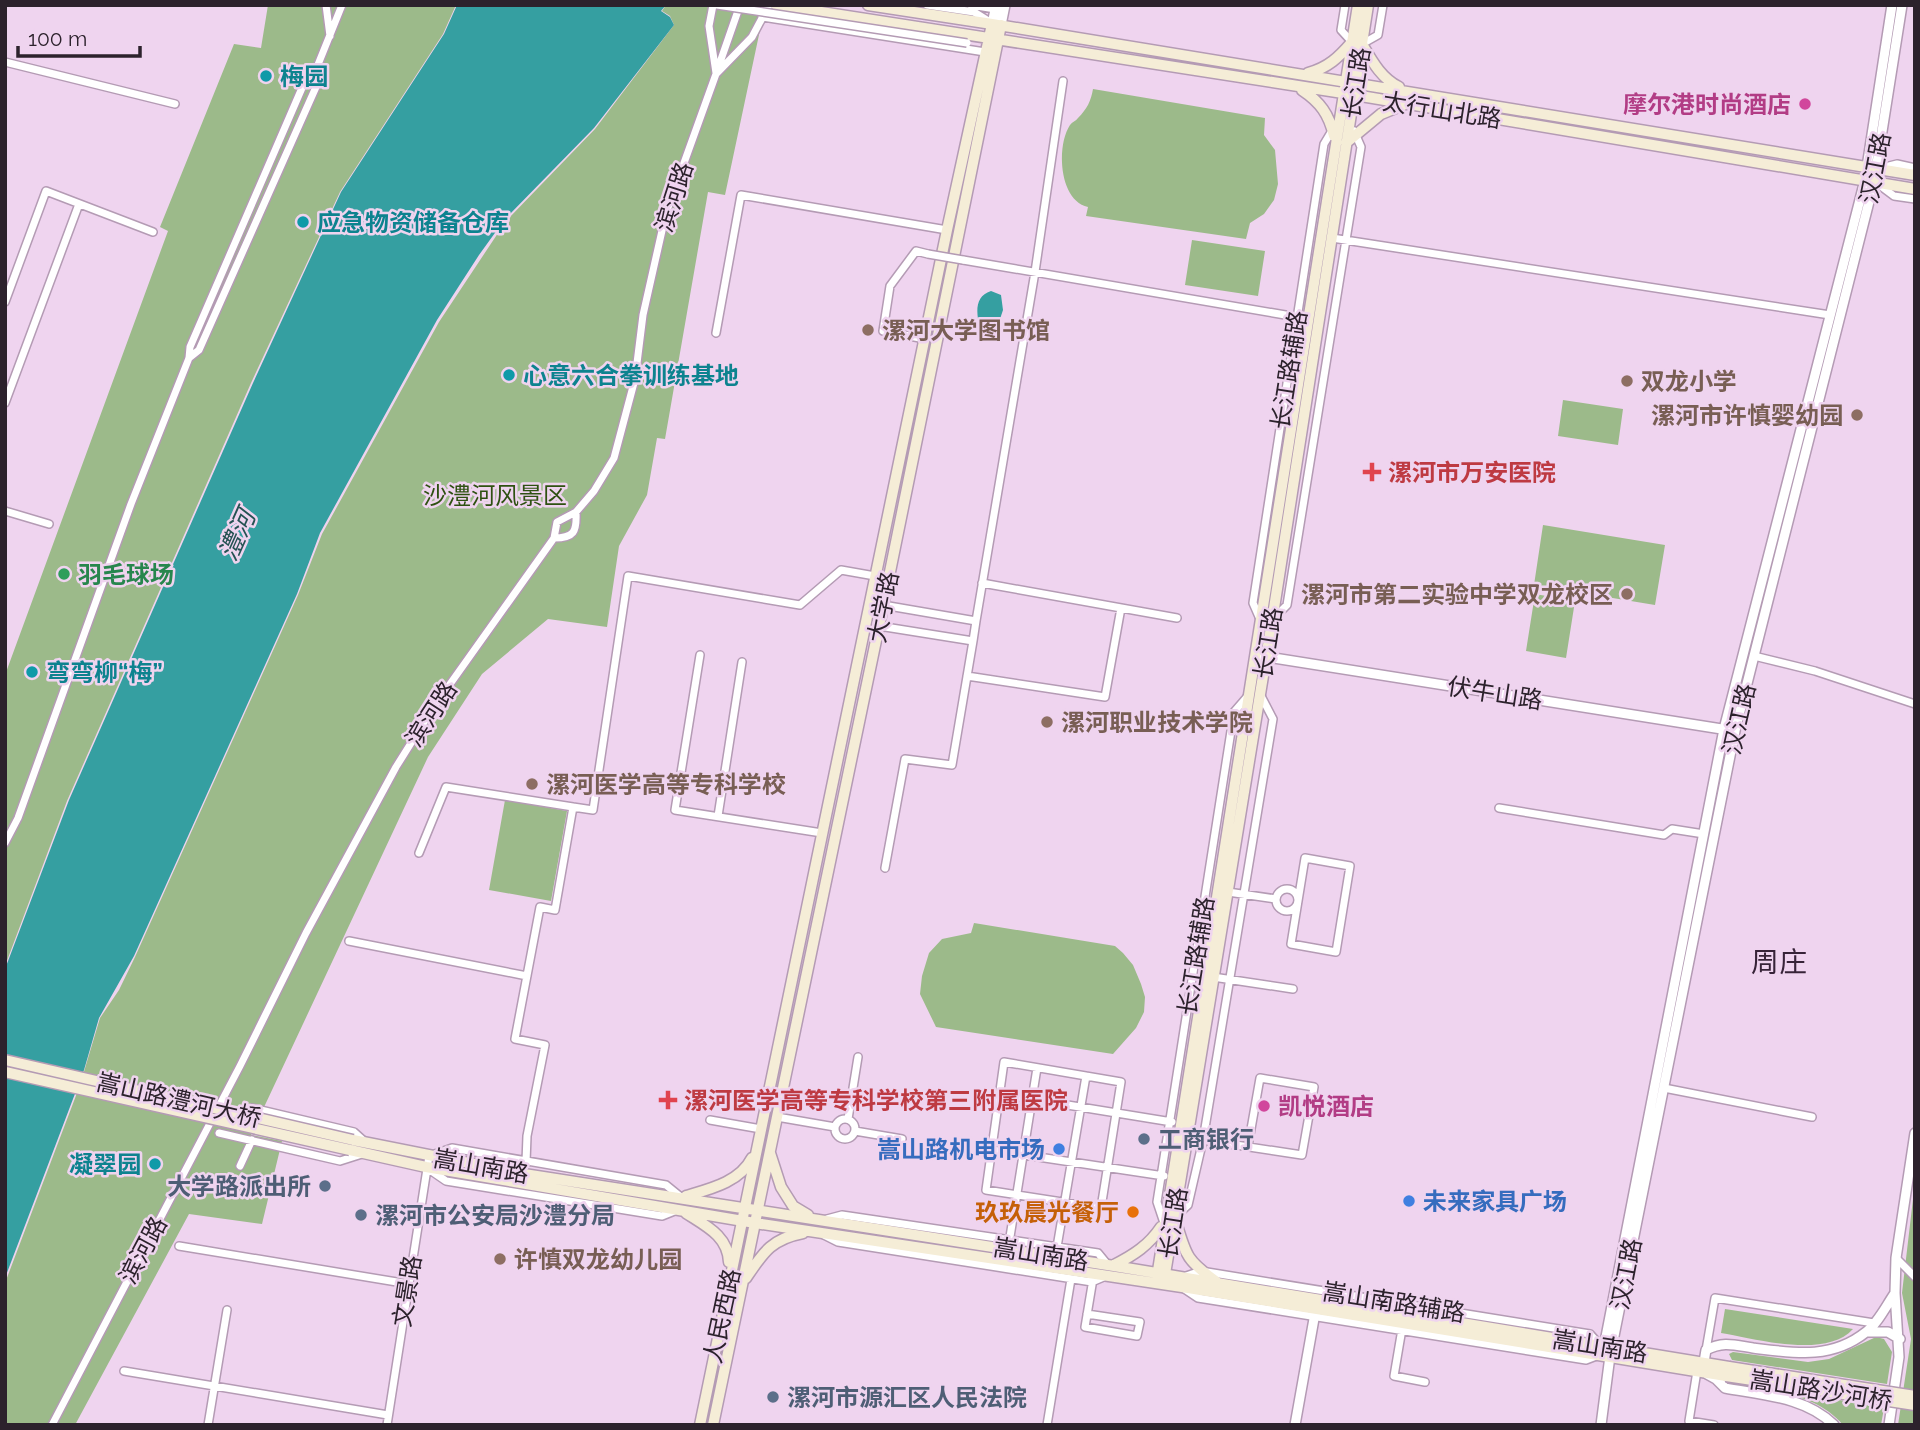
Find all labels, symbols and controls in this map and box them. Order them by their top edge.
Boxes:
scale bar [18,14,140,58]
text: 100 m [28,26,87,51]
street label: 长江路 [1336,45,1376,121]
place label: 梅园 [280,62,328,91]
marker: 梅园 [258,68,274,84]
street label: 太行山北路 [1380,86,1504,134]
place label: 摩尔港时尚酒店 [1623,90,1791,119]
marker: 摩尔港时尚酒店 [1797,96,1813,112]
street label: 汉江路 [1854,130,1896,206]
street label: 滨河路 [649,158,699,236]
place label: 应急物资储备仓库 [317,208,509,237]
marker: 应急物资储备仓库 [295,214,311,230]
street label: 长江路辅路 [1265,308,1313,432]
place label: 漯河大学图书馆 [882,316,1050,345]
marker: 漯河大学图书馆 [860,322,876,338]
place label: 心意六合拳训练基地 [523,361,739,390]
marker: 心意六合拳训练基地 [501,367,517,383]
place label: 双龙小学 [1641,367,1737,396]
marker: 双龙小学 [1619,373,1635,389]
place label: 漯河市许慎婴幼园 [1651,401,1843,430]
marker: 漯河市许慎婴幼园 [1849,407,1865,423]
place label: 漯河市万安医院 [1388,458,1556,487]
marker: 漯河市万安医院 [1362,462,1382,482]
park label: 沙澧河风景区 [423,481,567,510]
water label: 澧河 [213,501,263,565]
place label: 羽毛球场 [78,560,174,589]
marker: 羽毛球场 [56,566,72,582]
street label: 大学路 [862,569,904,645]
place label: 漯河市第二实验中学双龙校区 [1301,580,1613,609]
marker: 漯河市第二实验中学双龙校区 [1619,586,1635,602]
street label: 长江路 [1248,605,1288,681]
place label: 弯弯柳“梅” [46,658,163,687]
marker: 弯弯柳“梅” [24,664,40,680]
street label: 伏牛山路 [1445,671,1545,715]
street label: 滨河路 [399,676,463,752]
street label: 汉江路 [1717,681,1761,757]
place label: 漯河职业技术学院 [1061,708,1253,737]
marker: 漯河职业技术学院 [1039,714,1055,730]
place label: 漯河医学高等专科学校 [546,770,786,799]
marker: 漯河医学高等专科学校 [524,776,540,792]
street label: 长江路辅路 [1172,894,1220,1018]
district label: 周庄 [1751,946,1807,979]
street label: 嵩山路澧河大桥 [94,1067,264,1133]
place label: 漯河医学高等专科学校第三附属医院 [684,1086,1068,1115]
marker: 漯河医学高等专科学校第三附属医院 [658,1090,678,1110]
place label: 凯悦酒店 [1278,1092,1374,1121]
marker: 凯悦酒店 [1256,1098,1272,1114]
place label: 工商银行 [1158,1125,1254,1154]
marker: 工商银行 [1136,1131,1152,1147]
place label: 嵩山路机电市场 [877,1135,1045,1164]
marker: 嵩山路机电市场 [1051,1141,1067,1157]
street label: 嵩山南路 [431,1143,531,1189]
place label: 凝翠园 [69,1150,141,1179]
marker: 凝翠园 [147,1156,163,1172]
place label: 大学路派出所 [167,1172,311,1201]
marker: 大学路派出所 [317,1178,333,1194]
street label: 长江路 [1153,1185,1193,1261]
place label: 未来家具广场 [1423,1187,1567,1216]
marker: 未来家具广场 [1401,1193,1417,1209]
place label: 玖玖晨光餐厅 [975,1198,1119,1227]
place label: 漯河市公安局沙澧分局 [375,1201,615,1230]
marker: 玖玖晨光餐厅 [1125,1204,1141,1220]
marker: 漯河市公安局沙澧分局 [353,1207,369,1223]
street label: 滨河路 [113,1211,173,1289]
street label: 嵩山南路 [991,1232,1091,1276]
street label: 汉江路 [1605,1236,1647,1312]
place label: 许慎双龙幼儿园 [514,1245,682,1274]
marker: 许慎双龙幼儿园 [492,1251,508,1267]
street label: 文景路 [387,1253,427,1329]
street label: 人民西路 [698,1266,746,1366]
street label: 嵩山南路辅路 [1321,1276,1467,1328]
street label: 嵩山南路 [1550,1324,1650,1368]
street label: 嵩山路沙河桥 [1748,1364,1894,1416]
place label: 漯河市源汇区人民法院 [787,1383,1027,1412]
marker: 漯河市源汇区人民法院 [765,1389,781,1405]

